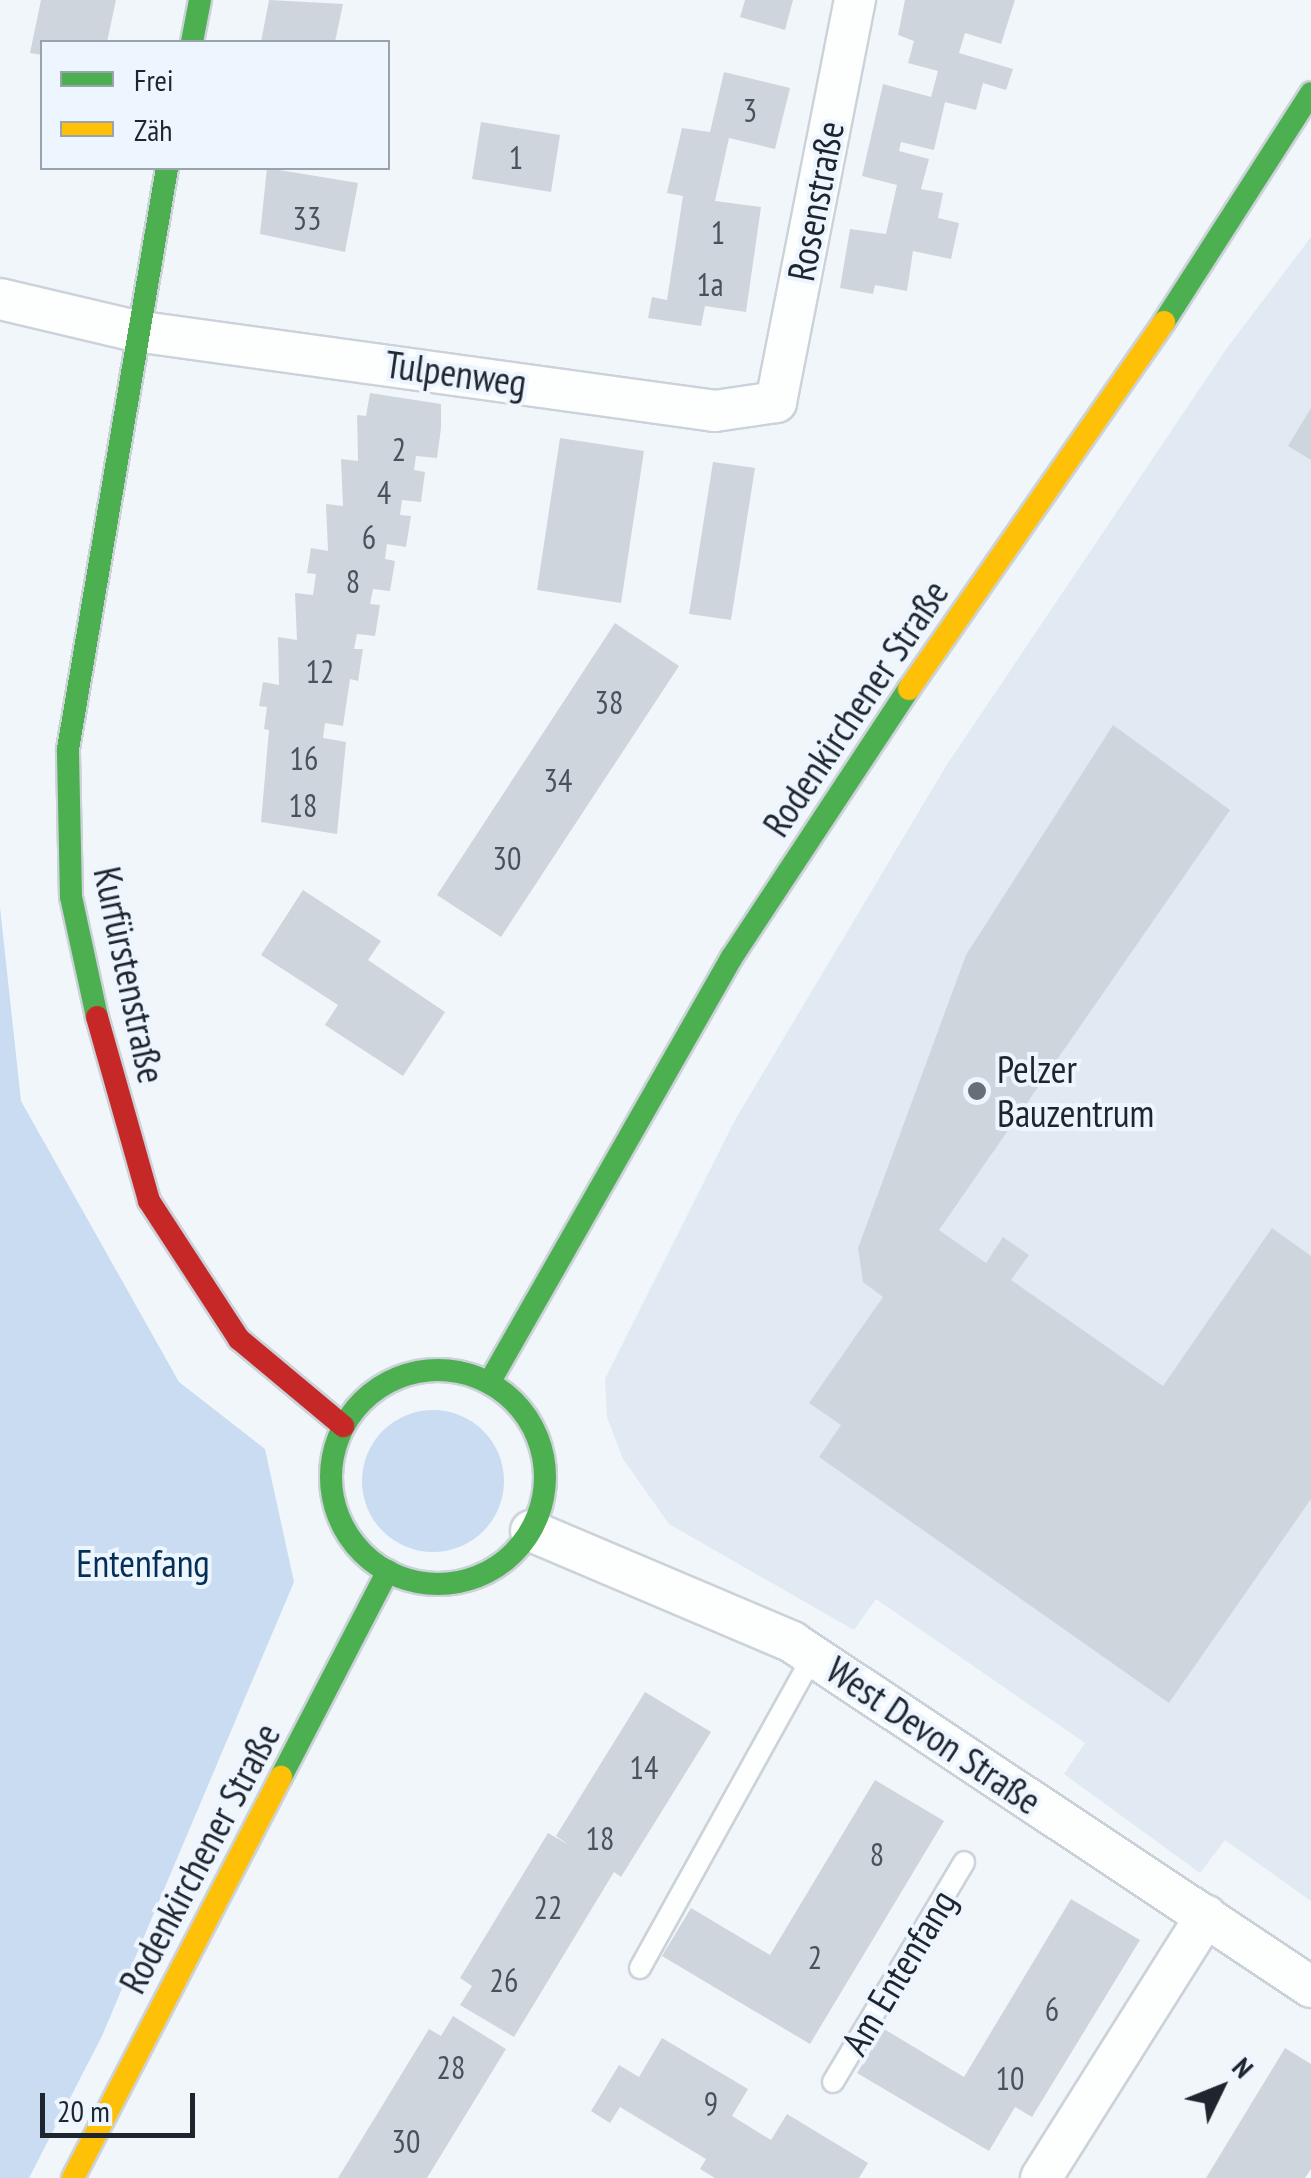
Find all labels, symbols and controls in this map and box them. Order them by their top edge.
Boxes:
legend [40,40,390,170]
text: Frei [134,60,174,99]
house number: 3 [743,91,757,129]
text: Zäh [134,110,172,149]
street label: Rosenstraße [777,117,853,285]
house number: 1 [509,138,523,176]
house number: 33 [293,199,321,237]
house number: 1 [711,213,725,251]
house number: 1a [696,265,724,303]
street label: Tulpenweg [383,341,529,405]
house number: 2 [392,430,406,468]
house number: 4 [377,473,391,511]
house number: 6 [362,518,376,556]
house number: 8 [346,562,360,600]
street label: Rodenkirchener Straße [753,571,957,845]
house number: 12 [306,652,334,690]
house number: 38 [595,683,623,721]
house number: 16 [290,739,318,777]
house number: 34 [544,761,572,799]
house number: 18 [289,786,317,824]
house number: 30 [493,839,521,877]
street label: Kurfürstenstraße [85,863,175,1087]
place label: Pelzer Bauzentrum [997,1046,1154,1136]
marker: Pelzer Bauzentrum [966,1080,988,1102]
park label: Entenfang [76,1540,210,1586]
street label: West Devon Straße [818,1647,1050,1823]
street label: Rodenkirchener Straße [109,1715,289,2001]
house number: 14 [630,1748,658,1786]
house number: 18 [586,1819,614,1857]
house number: 8 [870,1835,884,1873]
street label: Am Entenfang [831,1881,965,2063]
house number: 22 [534,1888,562,1926]
house number: 2 [808,1938,822,1976]
house number: 26 [490,1961,518,1999]
house number: 6 [1045,1990,1059,2028]
north arrow [1171,2038,1271,2138]
house number: 28 [437,2048,465,2086]
text: N [1225,2049,1262,2085]
house number: 10 [996,2059,1024,2097]
scale bar [45,2073,200,2135]
house number: 9 [704,2084,718,2122]
text: 20 m [57,2091,110,2130]
house number: 30 [392,2122,420,2160]

